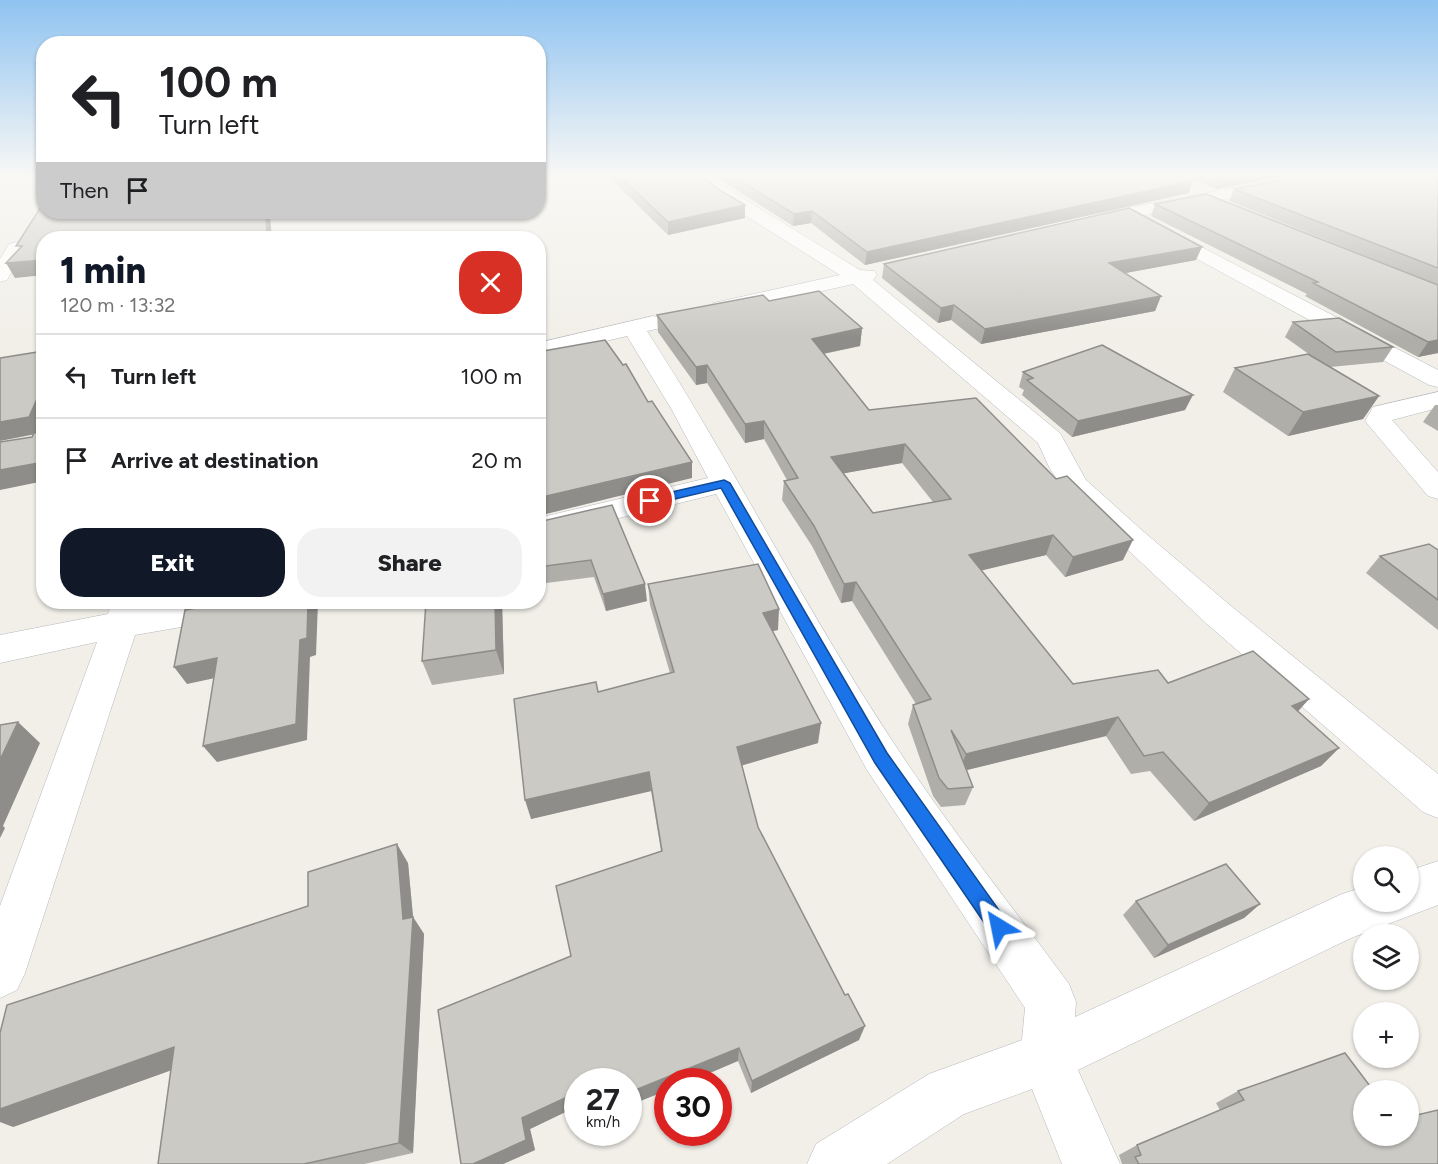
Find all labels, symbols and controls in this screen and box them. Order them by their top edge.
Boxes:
text: 100 m [159,57,278,108]
icon: left [60,60,138,138]
text: Turn left [159,108,259,141]
icon: arrive [121,174,154,207]
text: Then [60,177,109,204]
text: 1 min [60,249,146,292]
button: close [459,251,522,314]
text: 120 m · 13:32 [60,293,175,317]
icon: left [60,360,93,393]
text: Turn left [111,363,197,390]
text: 100 m [461,363,522,390]
icon: arrive [60,444,93,477]
text: Arrive at destination [111,447,319,474]
text: 20 m [471,447,522,474]
pin [624,475,675,526]
icon: arrive [633,484,666,517]
button: Exit [60,528,285,597]
button: Share [297,528,522,597]
map controls [1353,846,1419,1146]
button: search [1353,846,1419,912]
position arrow [967,895,1031,959]
button: layers [1353,924,1419,990]
button: + [1353,1002,1419,1068]
speed limit sign: 30 [654,1068,732,1146]
button: − [1353,1080,1419,1146]
text: 27 [586,1081,620,1118]
text: km/h [586,1113,620,1131]

